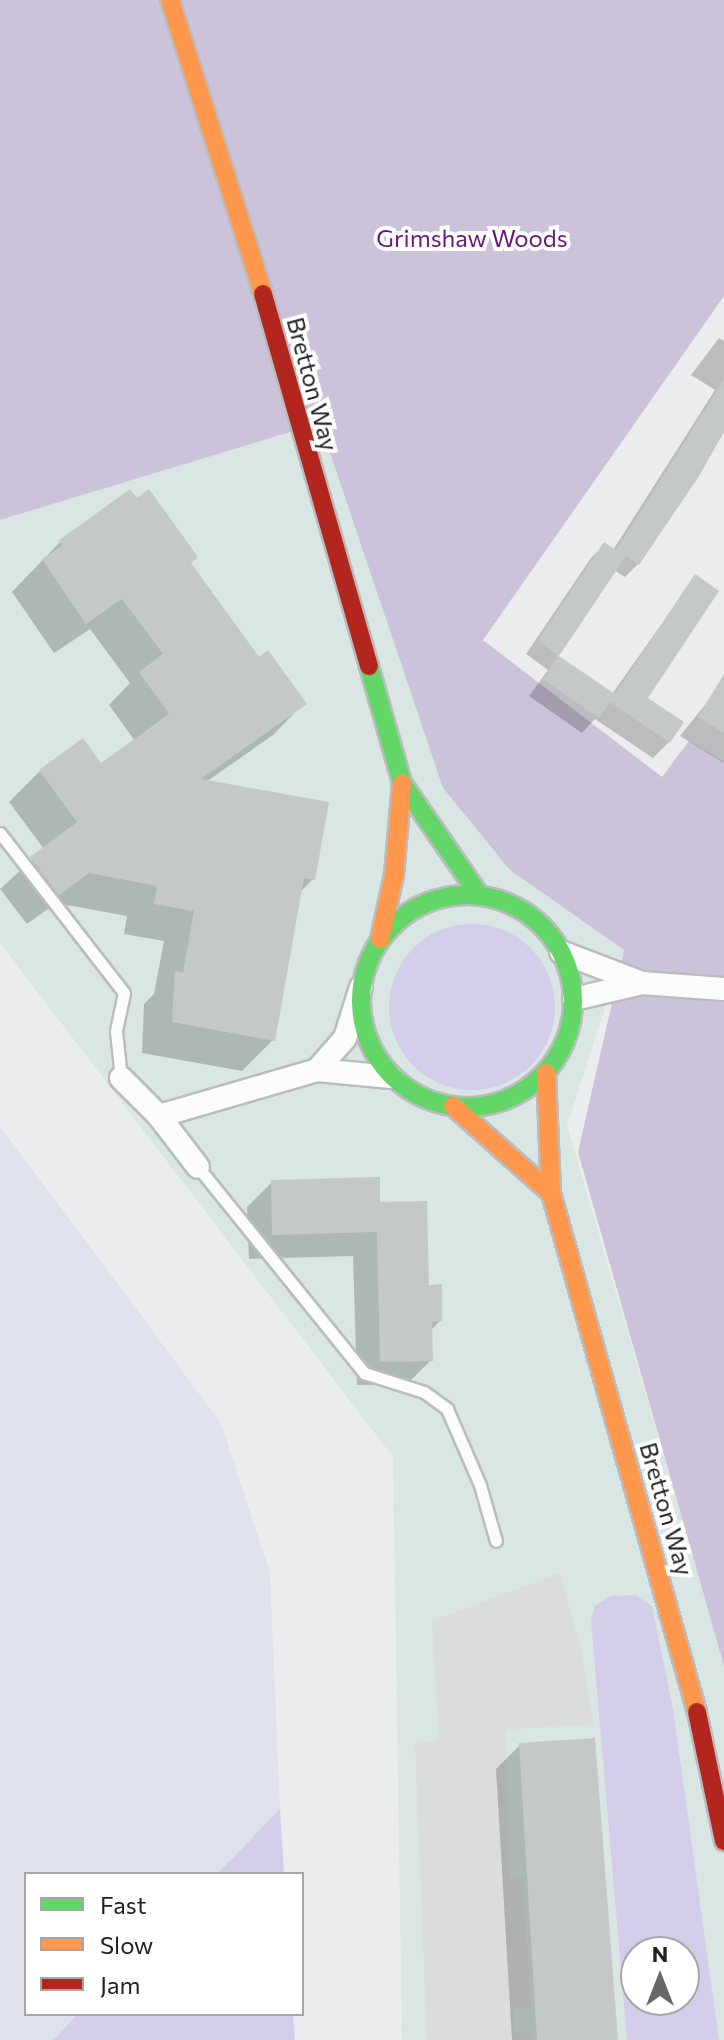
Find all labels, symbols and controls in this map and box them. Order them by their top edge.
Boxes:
park label: Grimshaw Woods [376,224,568,252]
street label: Bretton Way [281,314,345,454]
street label: Bretton Way [634,1439,700,1579]
legend [24,1872,304,2016]
text: Fast [100,1890,147,1919]
text: Slow [100,1930,153,1959]
north arrow [620,1936,700,2016]
text: N [652,1940,668,1967]
text: Jam [100,1970,140,1999]

